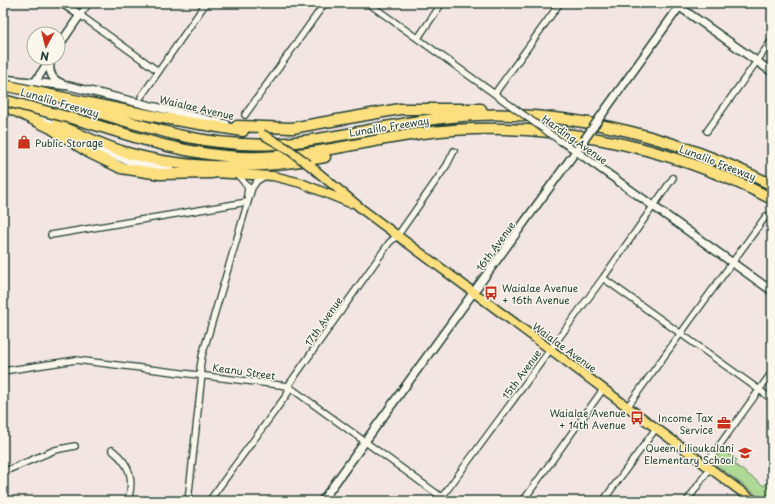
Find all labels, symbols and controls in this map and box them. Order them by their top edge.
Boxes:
north arrow [26,26,66,66]
text: N [39,47,50,65]
street label: Lunalilo Freeway [19,84,101,121]
street label: Waialae Avenue [158,91,236,123]
street label: Harding Avenue [539,111,611,168]
street label: Lunalilo Freeway [348,112,430,141]
shop icon: Public Storage [16,134,32,150]
place label: Public Storage [35,135,103,150]
street label: Lunalilo Freeway [677,140,758,184]
street label: 16th Avenue [472,218,519,274]
place label: Waialae Avenue + 16th Avenue [502,280,579,307]
bus stop icon: Waialae Avenue + 16th Avenue [483,285,499,301]
street label: 17th Avenue [301,293,346,349]
street label: Waialae Avenue [530,319,601,376]
street label: 15th Avenue [498,346,544,402]
street label: Keanu Street [211,359,277,383]
place label: Waialae Avenue + 14th Avenue [550,405,627,432]
bus stop icon: Waialae Avenue + 14th Avenue [629,410,645,426]
place label: Income Tax Service [658,410,713,437]
office icon: Income Tax Service [716,415,732,431]
place label: Queen Lilioukalani Elementary School [644,440,734,467]
school or university icon: Queen Lilioukalani Elementary School [737,445,753,461]

